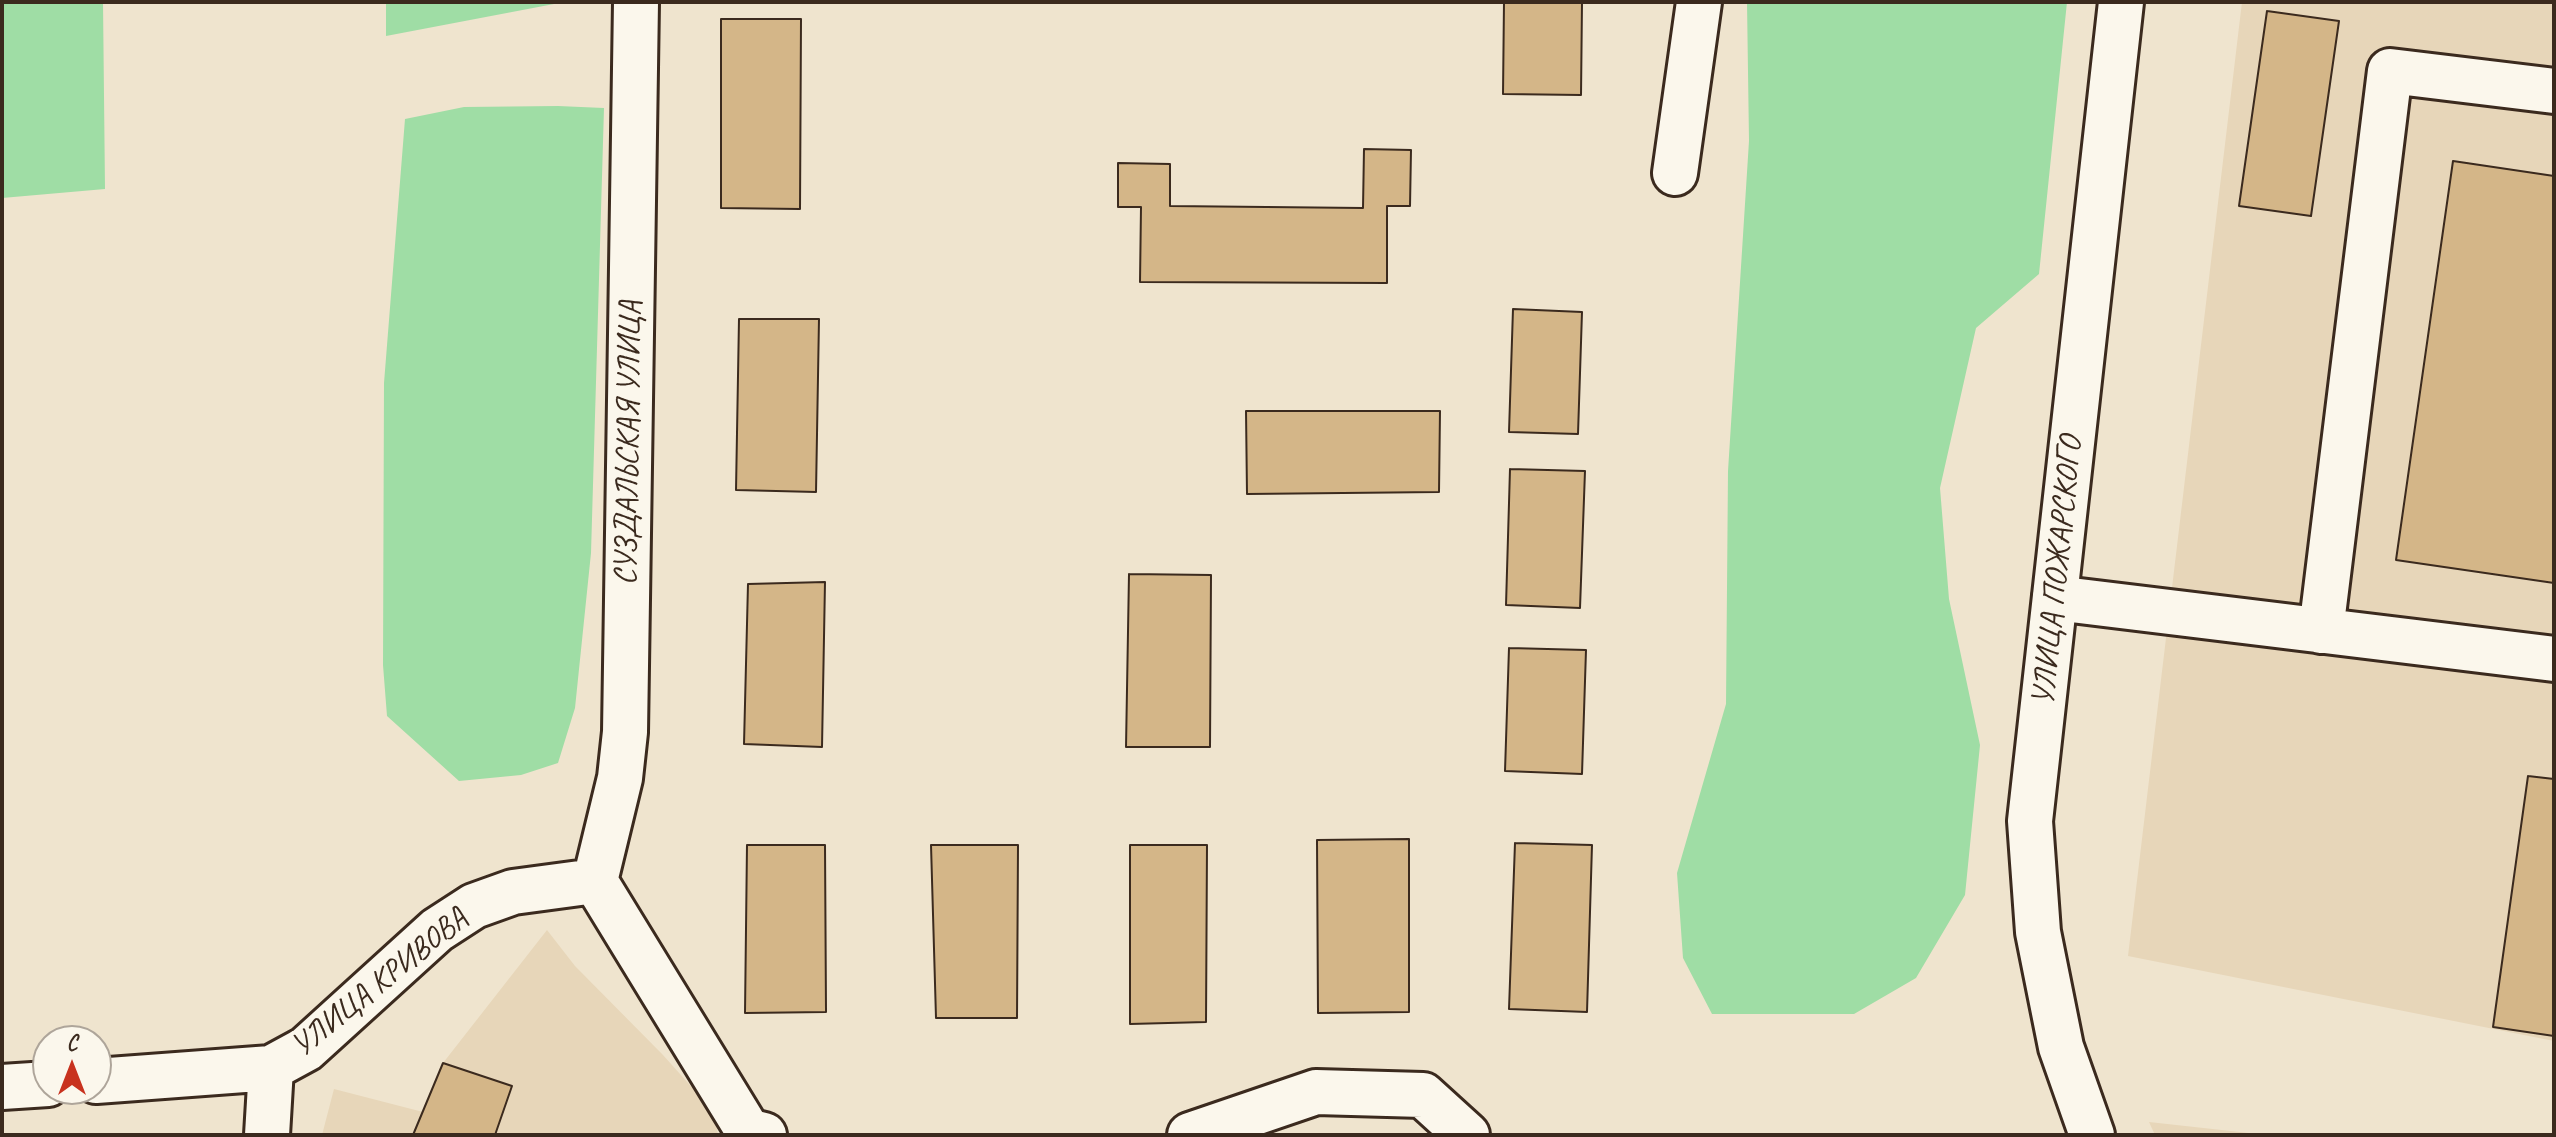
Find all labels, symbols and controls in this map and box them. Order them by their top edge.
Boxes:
street label: СУЗДАЛЬСКАЯ УЛИЦА [607,300,651,586]
street label: УЛИЦА ПОЖАРСКОГО [2025,435,2091,707]
street label: УЛИЦА КРИВОВА [284,900,476,1066]
north arrow [32,1025,112,1105]
text: С [67,1029,77,1057]

